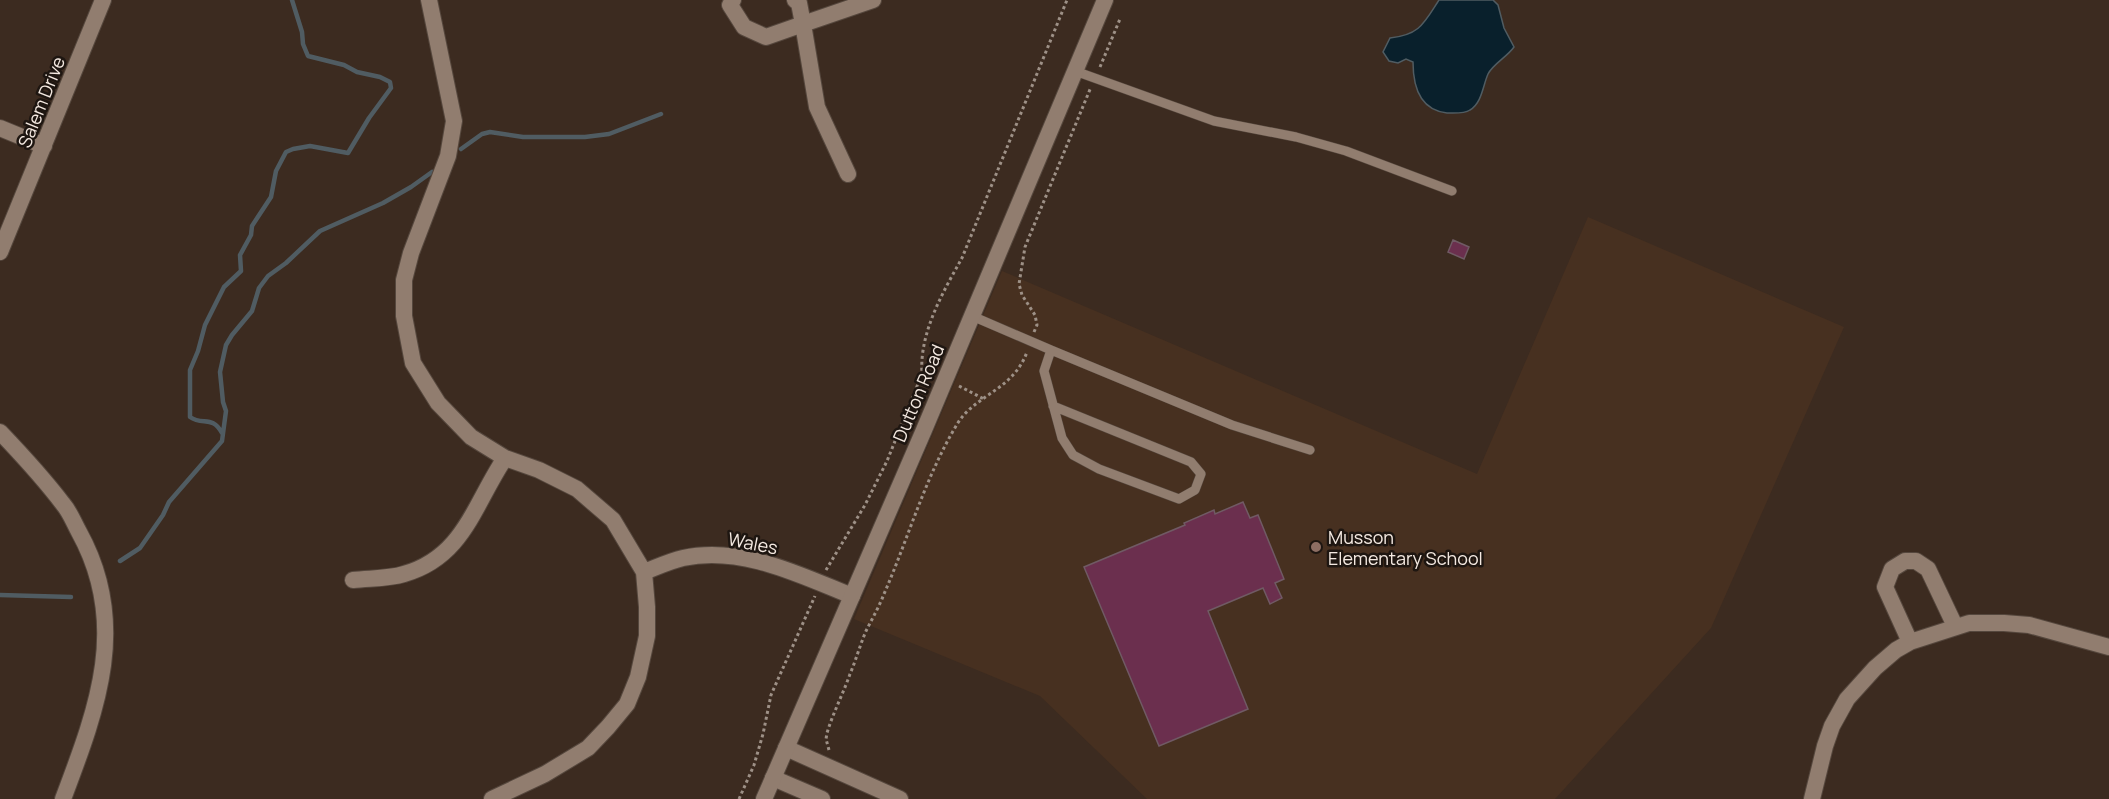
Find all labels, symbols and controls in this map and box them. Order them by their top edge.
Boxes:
street label: Salem Drive [12,53,70,151]
street label: Dutton Road [887,341,949,445]
place label: Musson Elementary School [1328,525,1483,570]
street label: Wales [726,526,780,560]
marker: Musson Elementary School [1309,540,1323,554]

